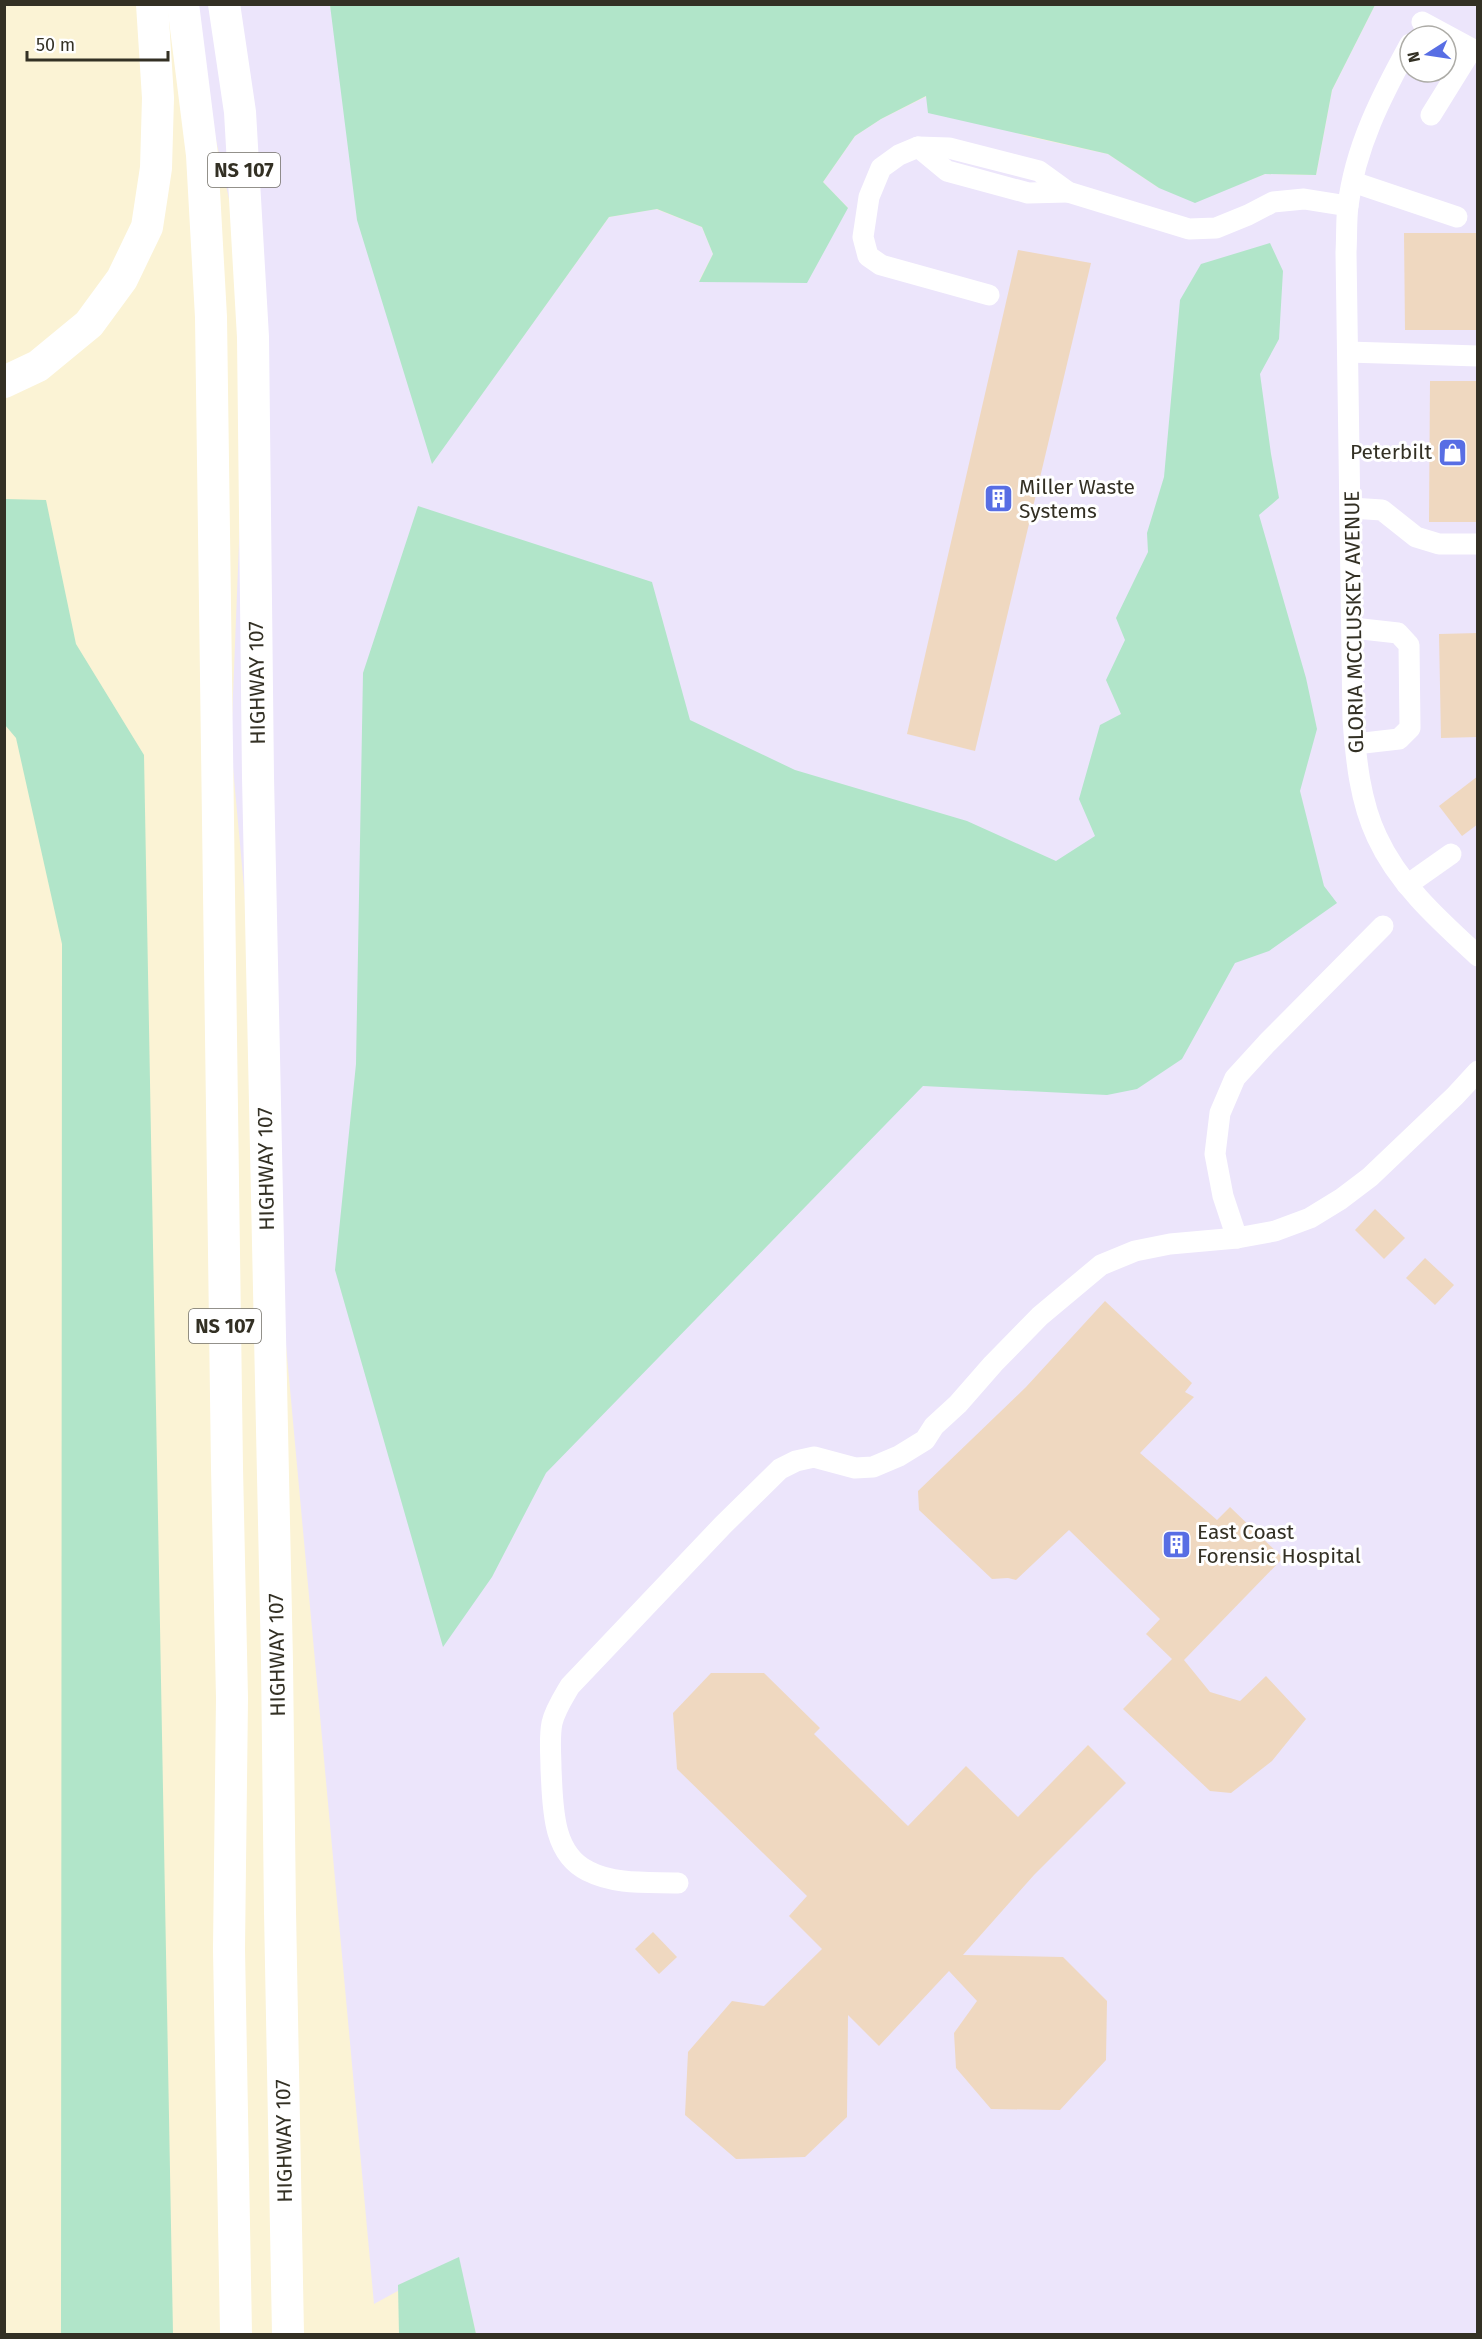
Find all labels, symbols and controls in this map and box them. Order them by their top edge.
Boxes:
scale bar [27,24,168,62]
north arrow [1398,24,1458,84]
text: 50 m [36,34,75,56]
text: N [1403,50,1424,64]
road number: NS 107 [208,153,280,187]
shop icon: Peterbilt [1437,436,1469,468]
place label: Peterbilt [1350,439,1432,465]
place label: Miller Waste Systems [1019,474,1135,524]
building icon: Miller Waste Systems [982,483,1014,515]
street label: GLORIA MCCLUSKEY AVENUE [1339,490,1369,754]
street label: HIGHWAY 107 [243,621,271,745]
street label: HIGHWAY 107 [252,1107,280,1231]
road number: NS 107 [189,1309,261,1343]
place label: East Coast Forensic Hospital [1197,1519,1361,1569]
building icon: East Coast Forensic Hospital [1160,1528,1192,1560]
street label: HIGHWAY 107 [263,1593,291,1717]
street label: HIGHWAY 107 [270,2079,298,2203]

